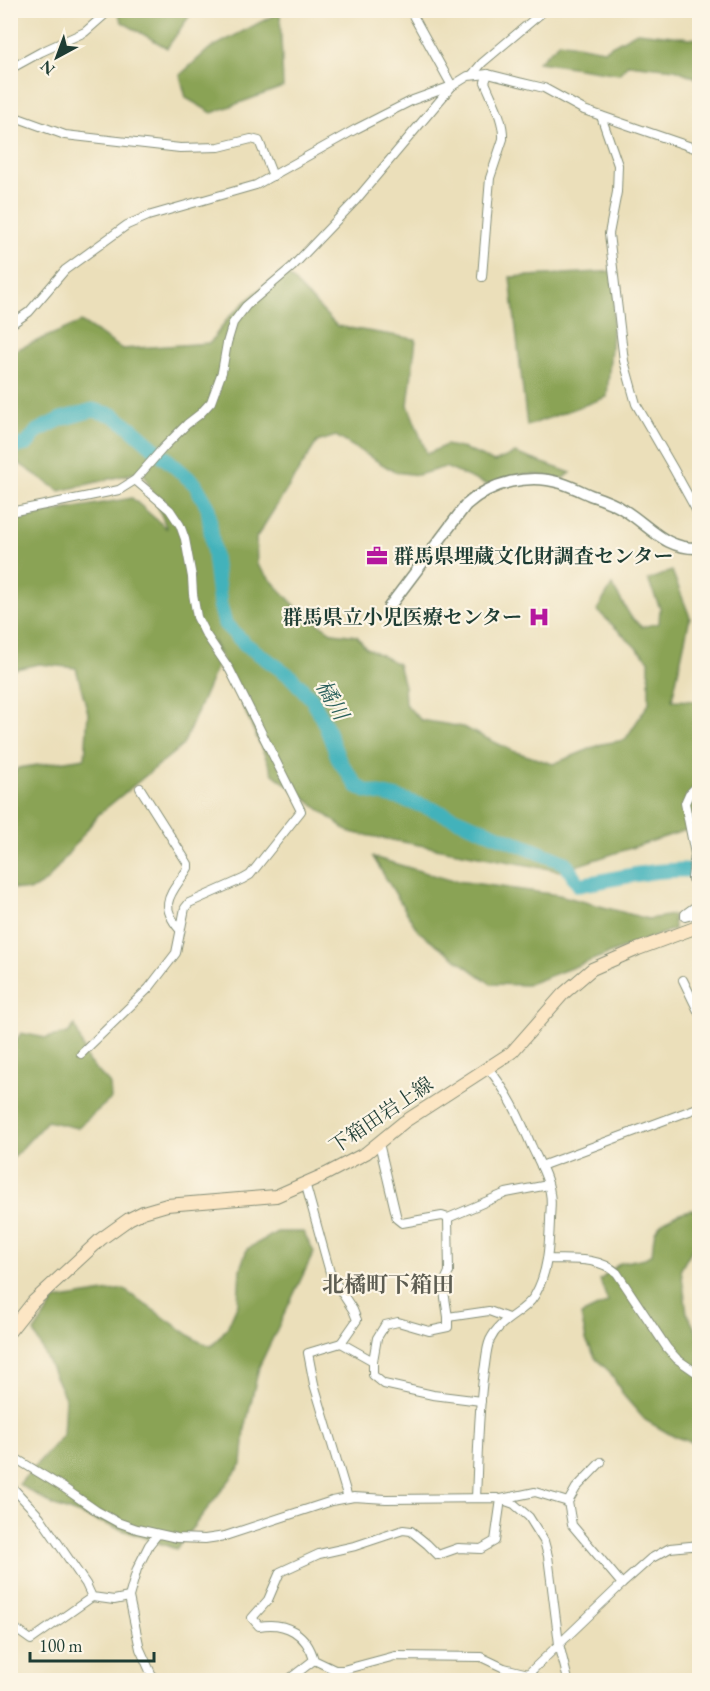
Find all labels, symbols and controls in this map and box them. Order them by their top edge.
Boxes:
north arrow [27,27,87,87]
text: N [36,56,59,80]
place label: 群馬県埋蔵文化財調査センター [394,543,673,569]
office icon: 群馬県埋蔵文化財調査センター [365,544,389,568]
place label: 群馬県立小児医療センター [283,604,522,630]
hospital icon: 群馬県立小児医療センター [527,605,551,629]
water label: 橘川 [310,675,356,726]
street label: 下箱田岩上線 [324,1071,438,1159]
district label: 北橘町下箱田 [322,1270,454,1299]
scale bar [30,1625,154,1663]
text: 100 m [39,1634,83,1657]

